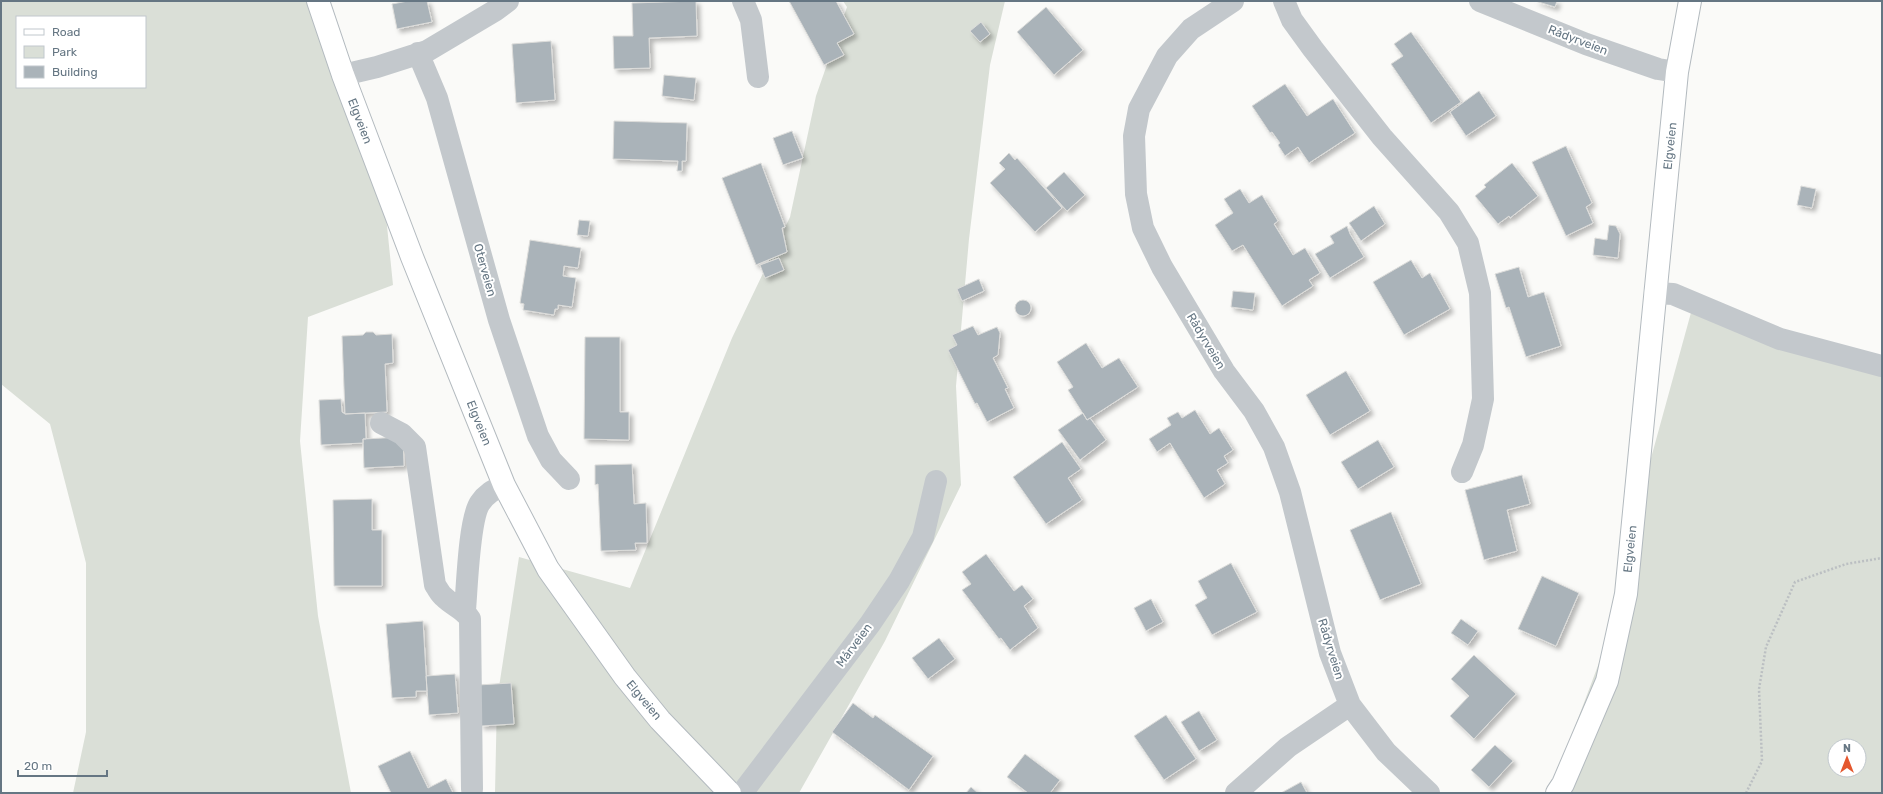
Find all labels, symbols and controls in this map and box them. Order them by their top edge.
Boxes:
legend [16,16,146,88]
street label: Rådyrveien [1546,22,1610,58]
text: Road [52,25,80,39]
text: Park [52,45,78,59]
text: Building [52,65,98,79]
street label: Elgveien [345,96,375,146]
street label: Elgveien [1661,122,1679,170]
street label: Oterveien [471,242,499,298]
street label: Rådyrveien [1184,310,1228,372]
street label: Elgveien [464,398,494,448]
street label: Elgveien [1621,525,1639,573]
street label: Rådyrveien [1315,617,1347,681]
street label: Mårveien [833,621,875,669]
street label: Elgveien [623,677,665,723]
north arrow [1827,738,1867,778]
text: N [1843,742,1851,755]
scale bar [18,752,107,778]
text: 20 m [24,759,52,773]

